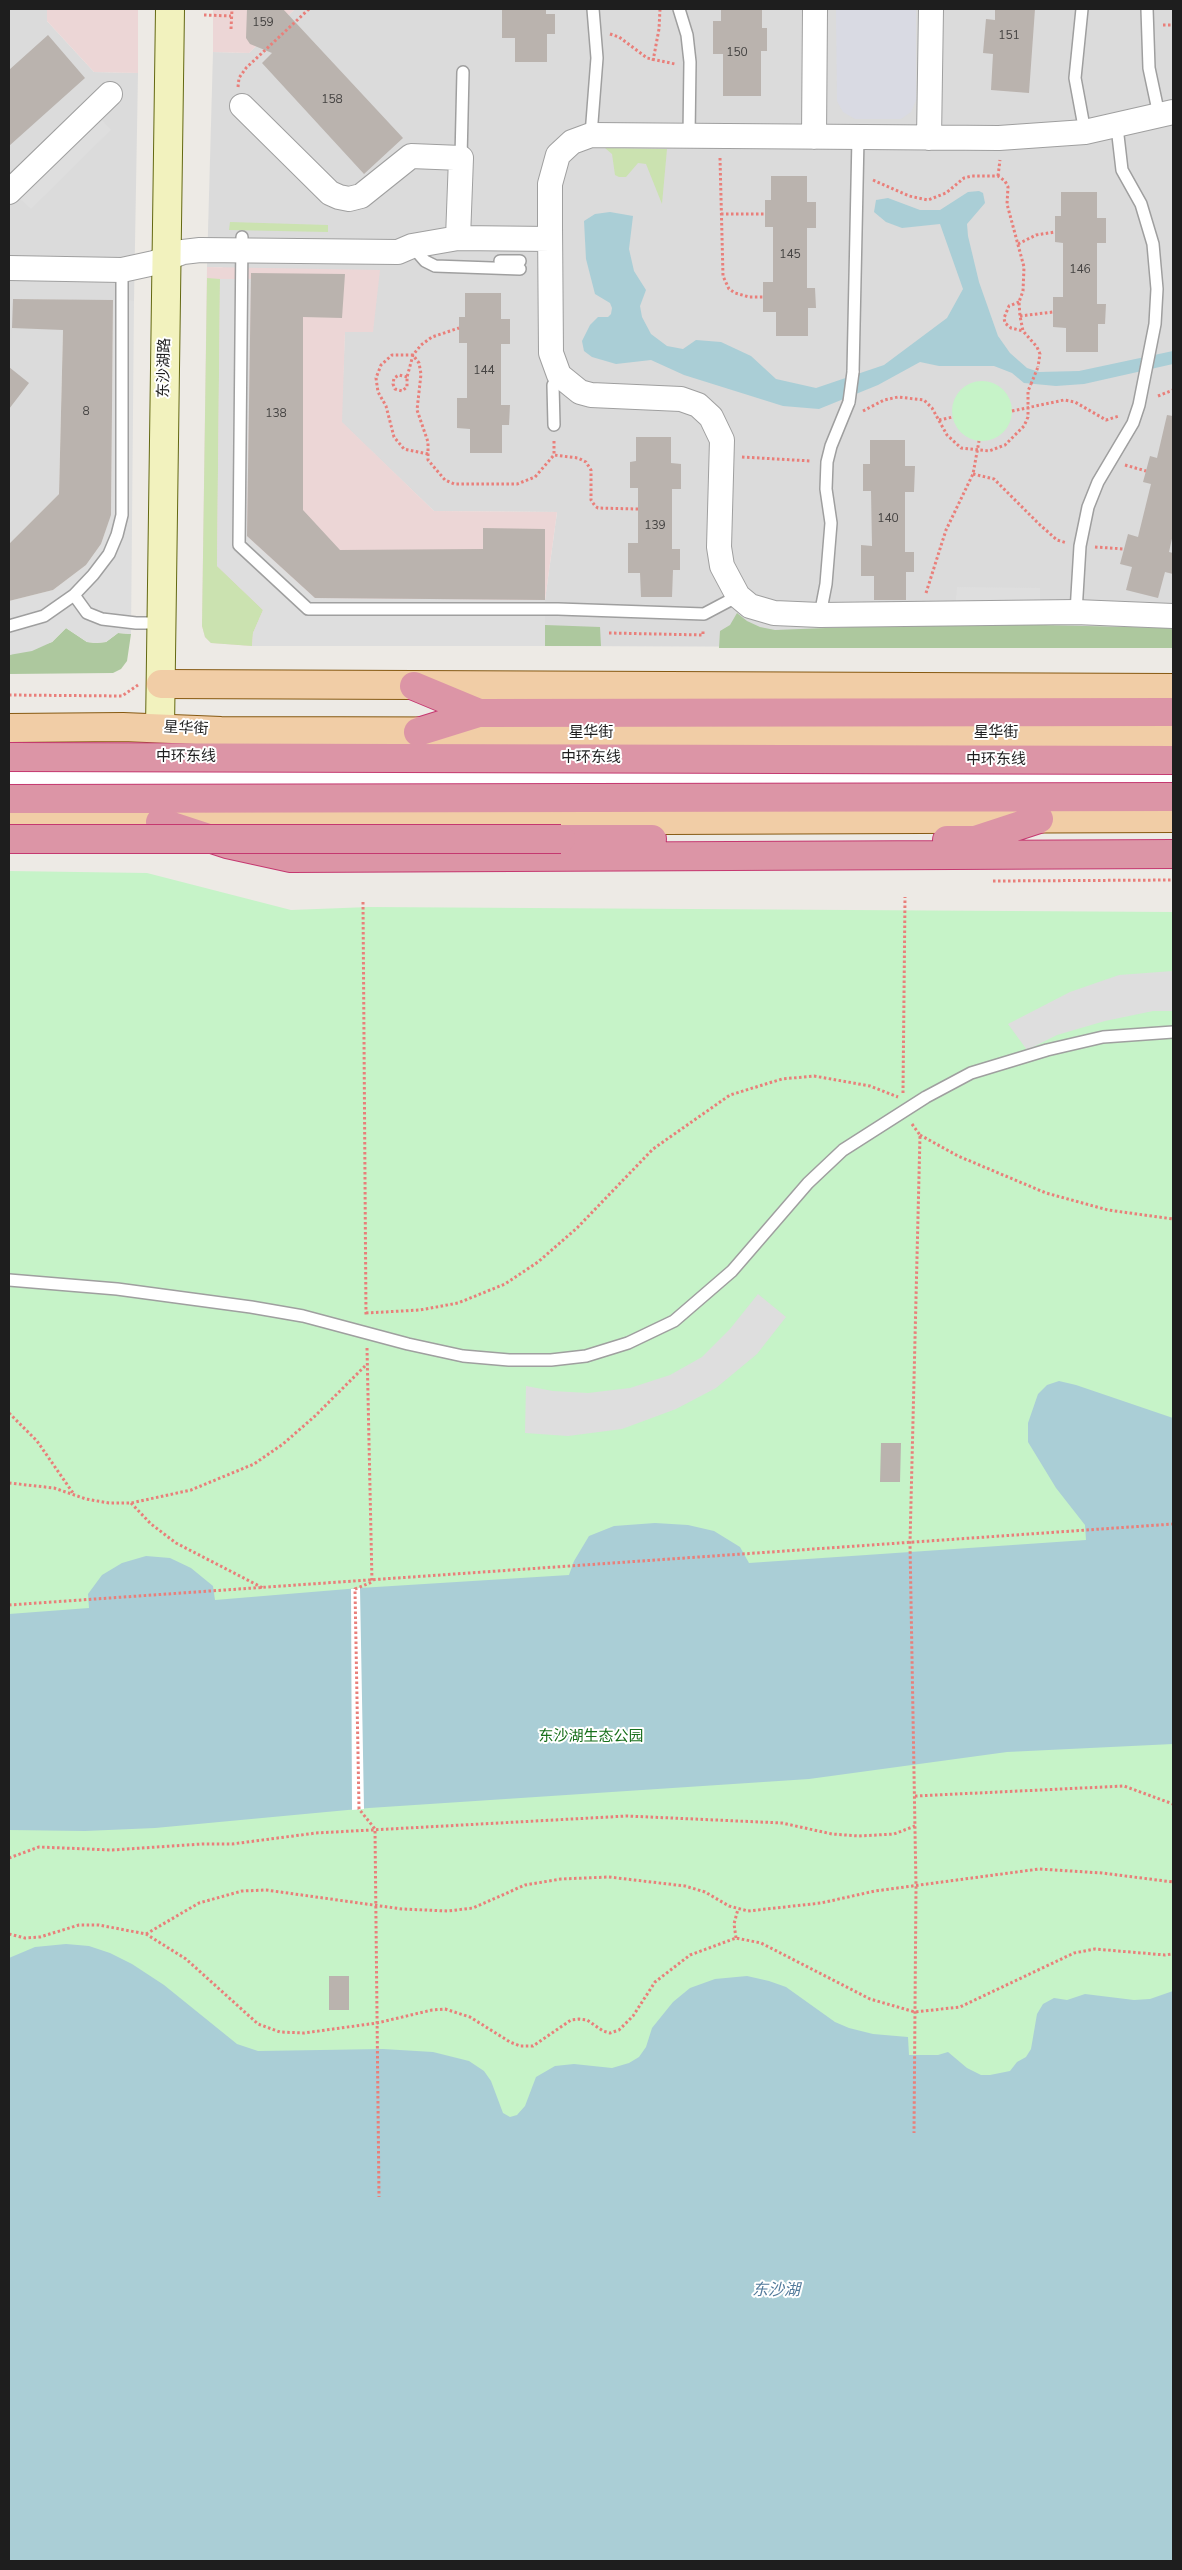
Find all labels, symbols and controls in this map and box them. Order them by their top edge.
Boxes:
house number: 159 [252,16,274,30]
house number: 151 [998,29,1020,43]
house number: 150 [726,46,748,60]
house number: 158 [321,93,343,107]
house number: 145 [779,248,801,262]
house number: 146 [1069,263,1091,277]
street label: 东沙湖路 [155,338,175,398]
house number: 144 [473,364,495,378]
house number: 8 [82,405,90,419]
house number: 138 [265,407,287,421]
house number: 140 [877,512,899,526]
house number: 139 [644,519,666,533]
street label: 星华街 [163,719,209,739]
street label: 星华街 [569,724,613,742]
street label: 星华街 [974,724,1018,742]
street label: 中环东线 [156,748,216,766]
street label: 中环东线 [561,749,621,767]
street label: 中环东线 [966,751,1026,769]
park label: 东沙湖生态公园 [539,1728,643,1746]
water label: 东沙湖 [752,2281,800,2301]

